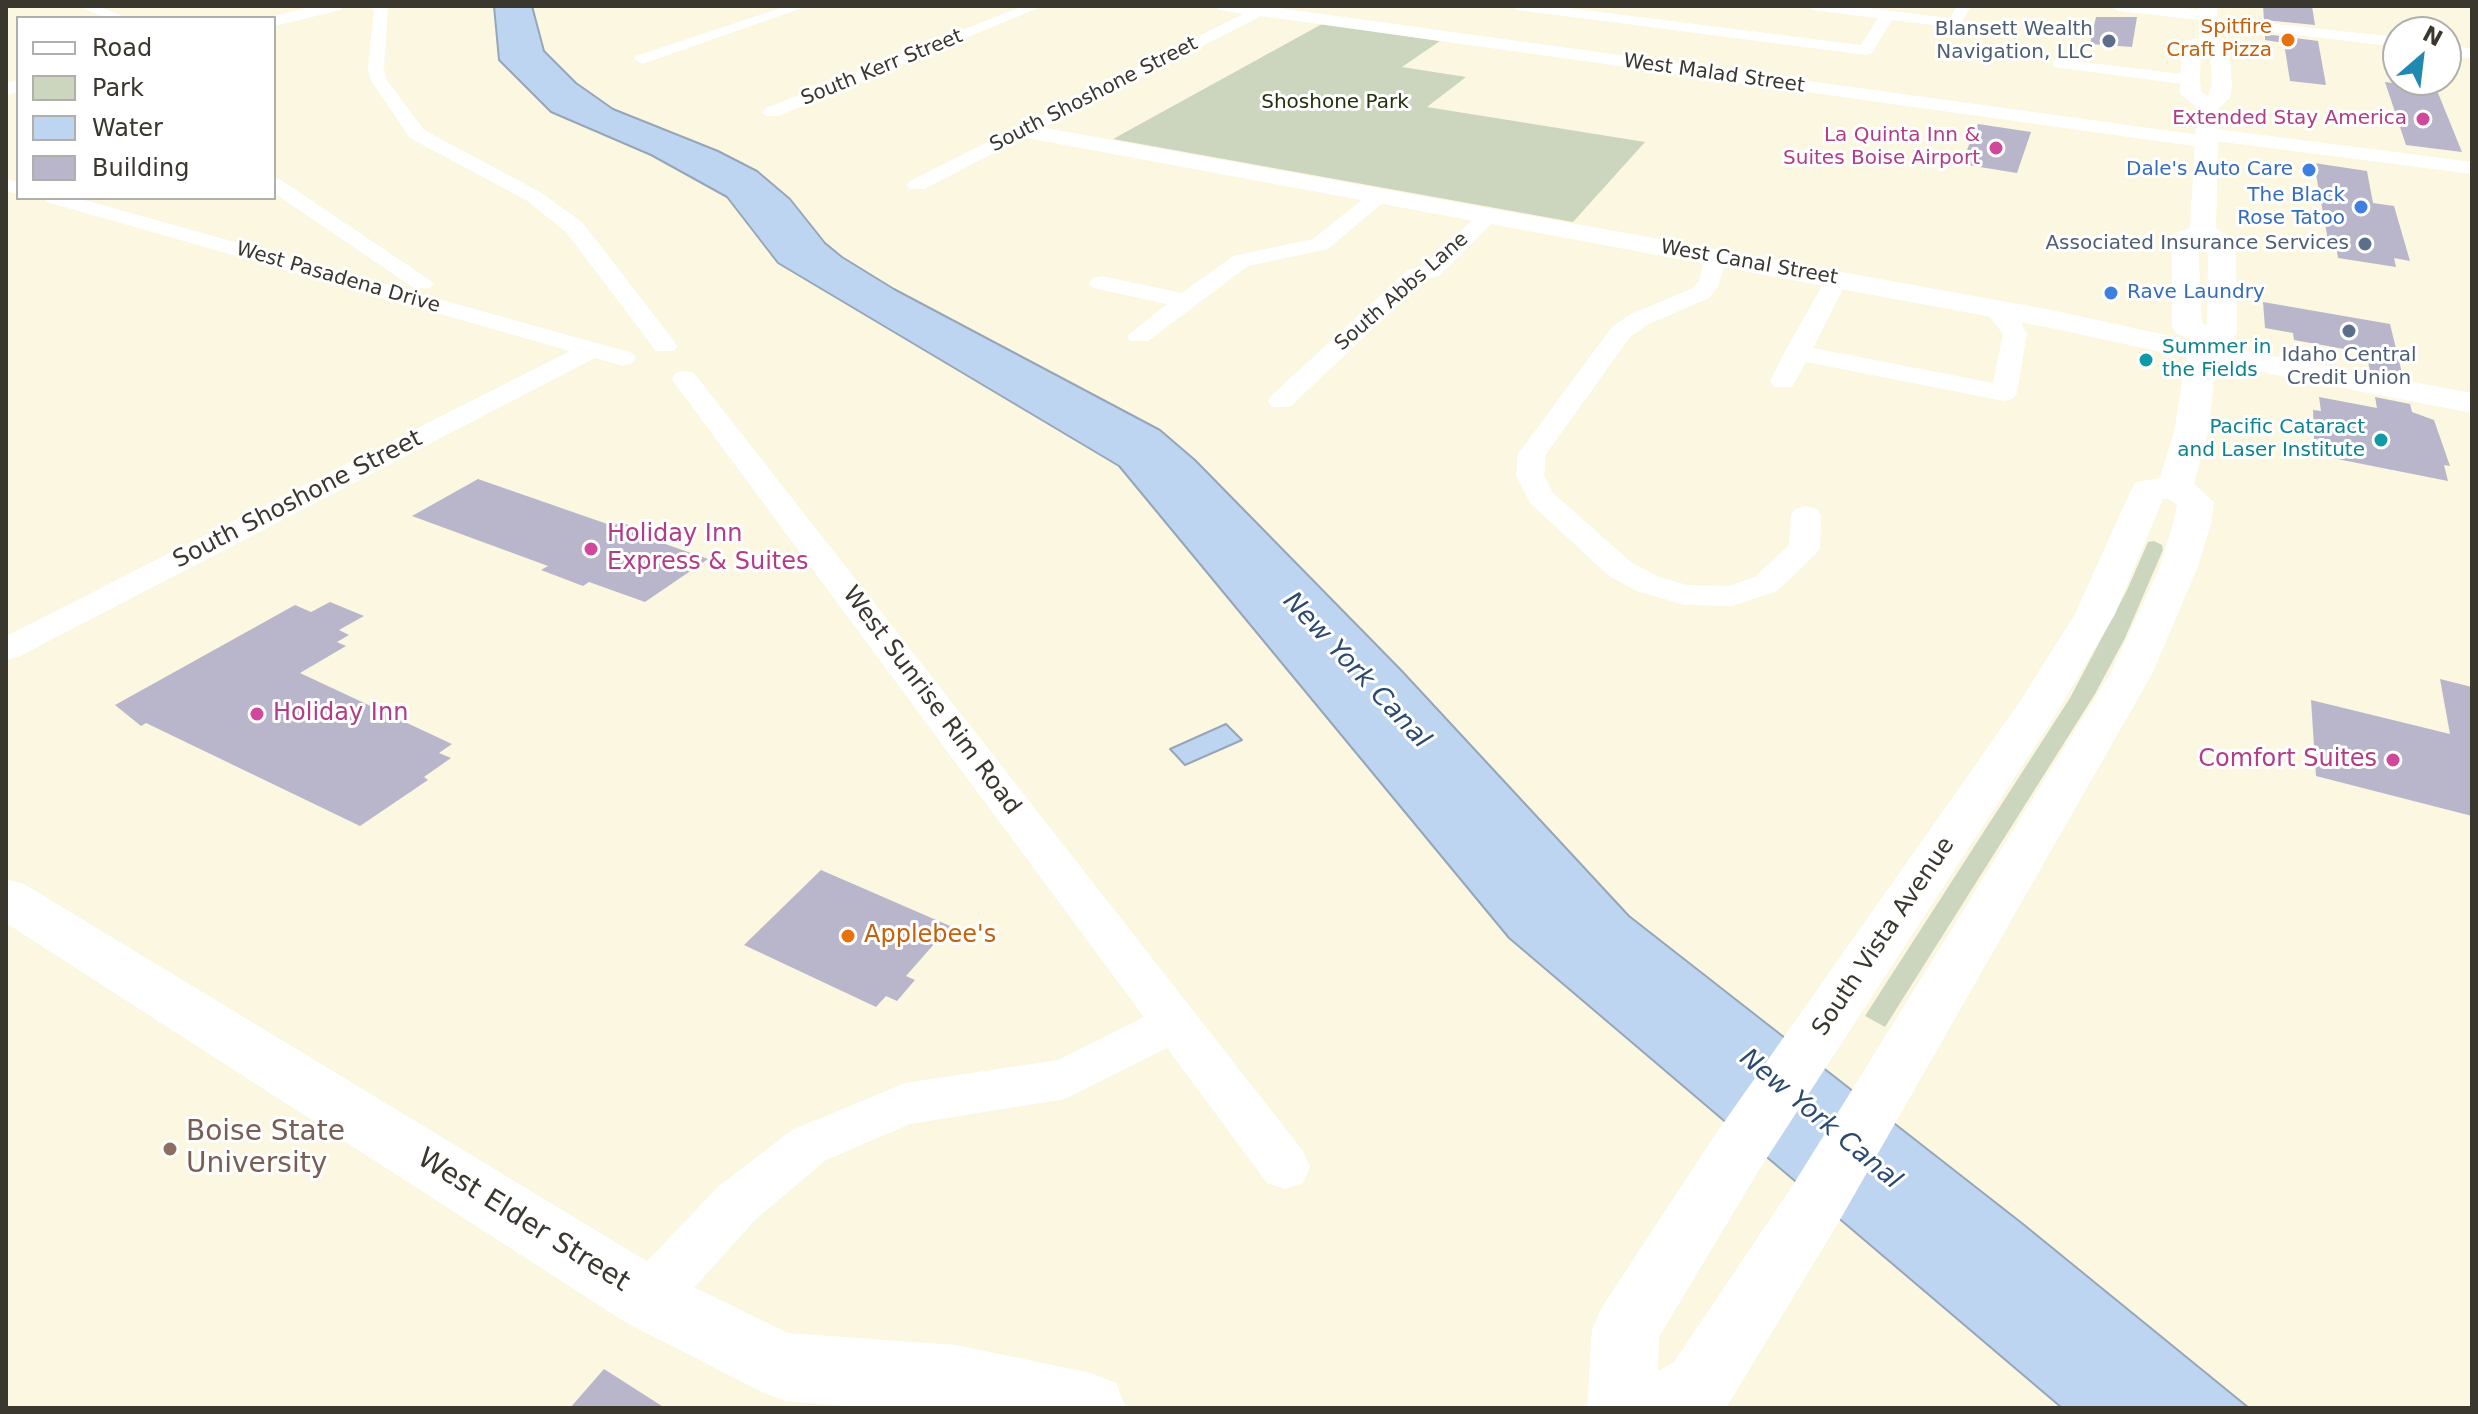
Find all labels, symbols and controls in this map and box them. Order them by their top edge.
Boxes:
legend [16,16,276,200]
place label: Spitfire Craft Pizza [2166,16,2272,63]
north arrow [2382,16,2462,96]
place label: Blansett Wealth Navigation, LLC [1935,18,2093,65]
text: N [2419,21,2447,51]
street label: South Kerr Street [798,25,966,111]
marker: Spitfire Craft Pizza [2279,31,2297,49]
street label: South Shoshone Street [986,32,1202,158]
marker: Blansett Wealth Navigation, LLC [2100,32,2118,50]
text: Road [92,34,152,62]
street label: West Malad Street [1622,49,1806,99]
text: Park [92,74,144,102]
park label: Shoshone Park [1261,91,1409,115]
place label: Extended Stay America [2172,107,2407,131]
marker: Extended Stay America [2414,110,2432,128]
text: Water [92,114,163,142]
place label: La Quinta Inn & Suites Boise Airport [1783,124,1980,171]
marker: La Quinta Inn & Suites Boise Airport [1987,139,2005,157]
text: Building [92,154,189,182]
place label: Dale's Auto Care [2126,158,2293,182]
marker: Dale's Auto Care [2300,161,2318,179]
place label: The Black Rose Tatoo [2237,184,2345,231]
marker: The Black Rose Tatoo [2352,198,2370,216]
street label: South Abbs Lane [1330,228,1474,356]
place label: Associated Insurance Services [2045,232,2349,256]
marker: Associated Insurance Services [2356,235,2374,253]
street label: West Canal Street [1659,236,1839,290]
street label: West Pasadena Drive [233,237,443,319]
place label: Rave Laundry [2127,281,2265,305]
marker: Rave Laundry [2102,284,2120,302]
marker: Idaho Central Credit Union [2340,322,2358,340]
place label: Summer in the Fields [2162,336,2271,383]
place label: Idaho Central Credit Union [2282,344,2416,391]
marker: Summer in the Fields [2137,351,2155,369]
place label: Pacific Cataract and Laser Institute [2177,416,2365,463]
street label: South Shoshone Street [169,425,427,575]
marker: Pacific Cataract and Laser Institute [2372,431,2390,449]
place label: Holiday Inn Express & Suites [607,521,808,577]
marker: Holiday Inn Express & Suites [582,540,600,558]
street label: West Sunrise Rim Road [836,581,1026,821]
water label: New York Canal [1276,587,1436,755]
place label: Holiday Inn [273,700,408,728]
marker: Holiday Inn [248,705,266,723]
place label: Comfort Suites [2198,746,2377,774]
marker: Comfort Suites [2384,751,2402,769]
street label: South Vista Avenue [1807,832,1961,1042]
place label: Applebee's [864,922,996,950]
marker: Applebee's [839,927,857,945]
water label: New York Canal [1733,1043,1907,1197]
place label: Boise State University [186,1116,345,1182]
marker: Boise State University [161,1140,179,1158]
street label: West Elder Street [411,1142,635,1300]

